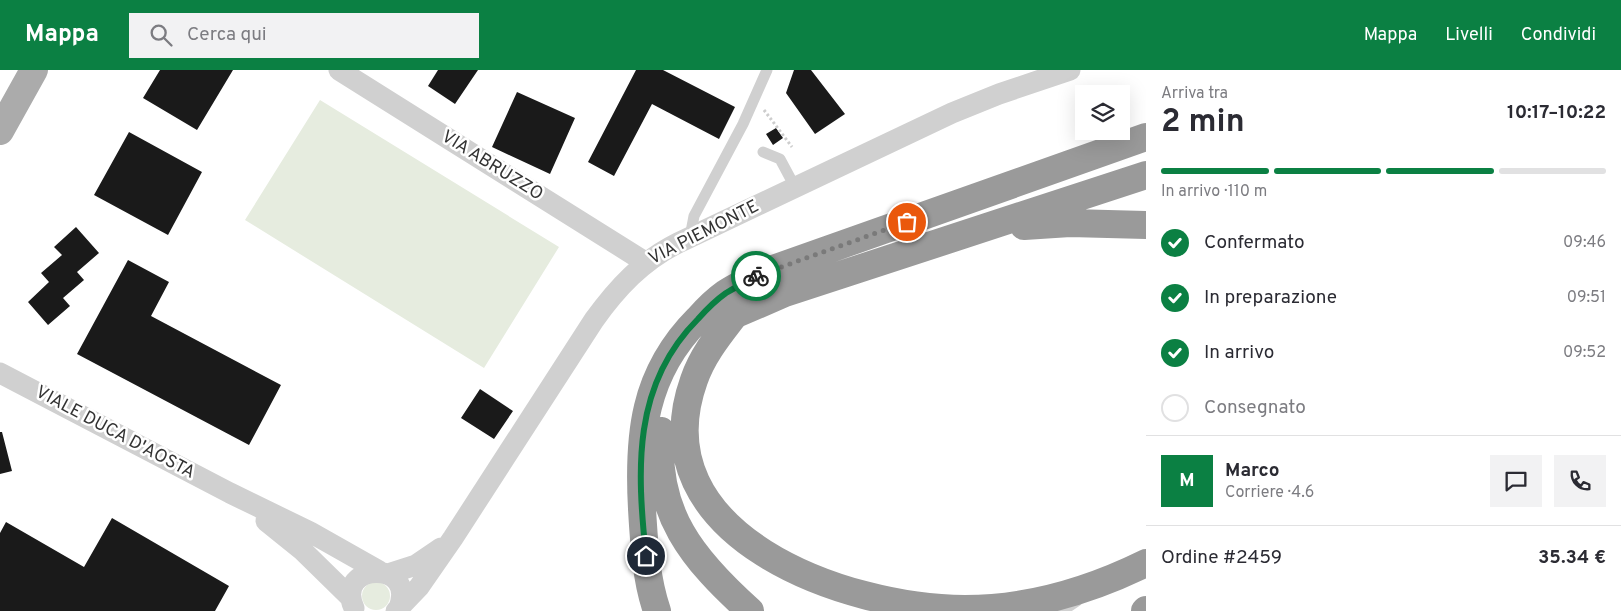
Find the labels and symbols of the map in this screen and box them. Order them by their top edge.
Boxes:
street label: VIA ABRUZZO [437,126,547,206]
street label: VIA PIEMONTE [645,195,763,271]
pin [886,201,928,243]
courier [731,251,781,301]
street label: VIALE DUCA D'AOSTA [31,381,199,485]
pin [625,535,667,577]

